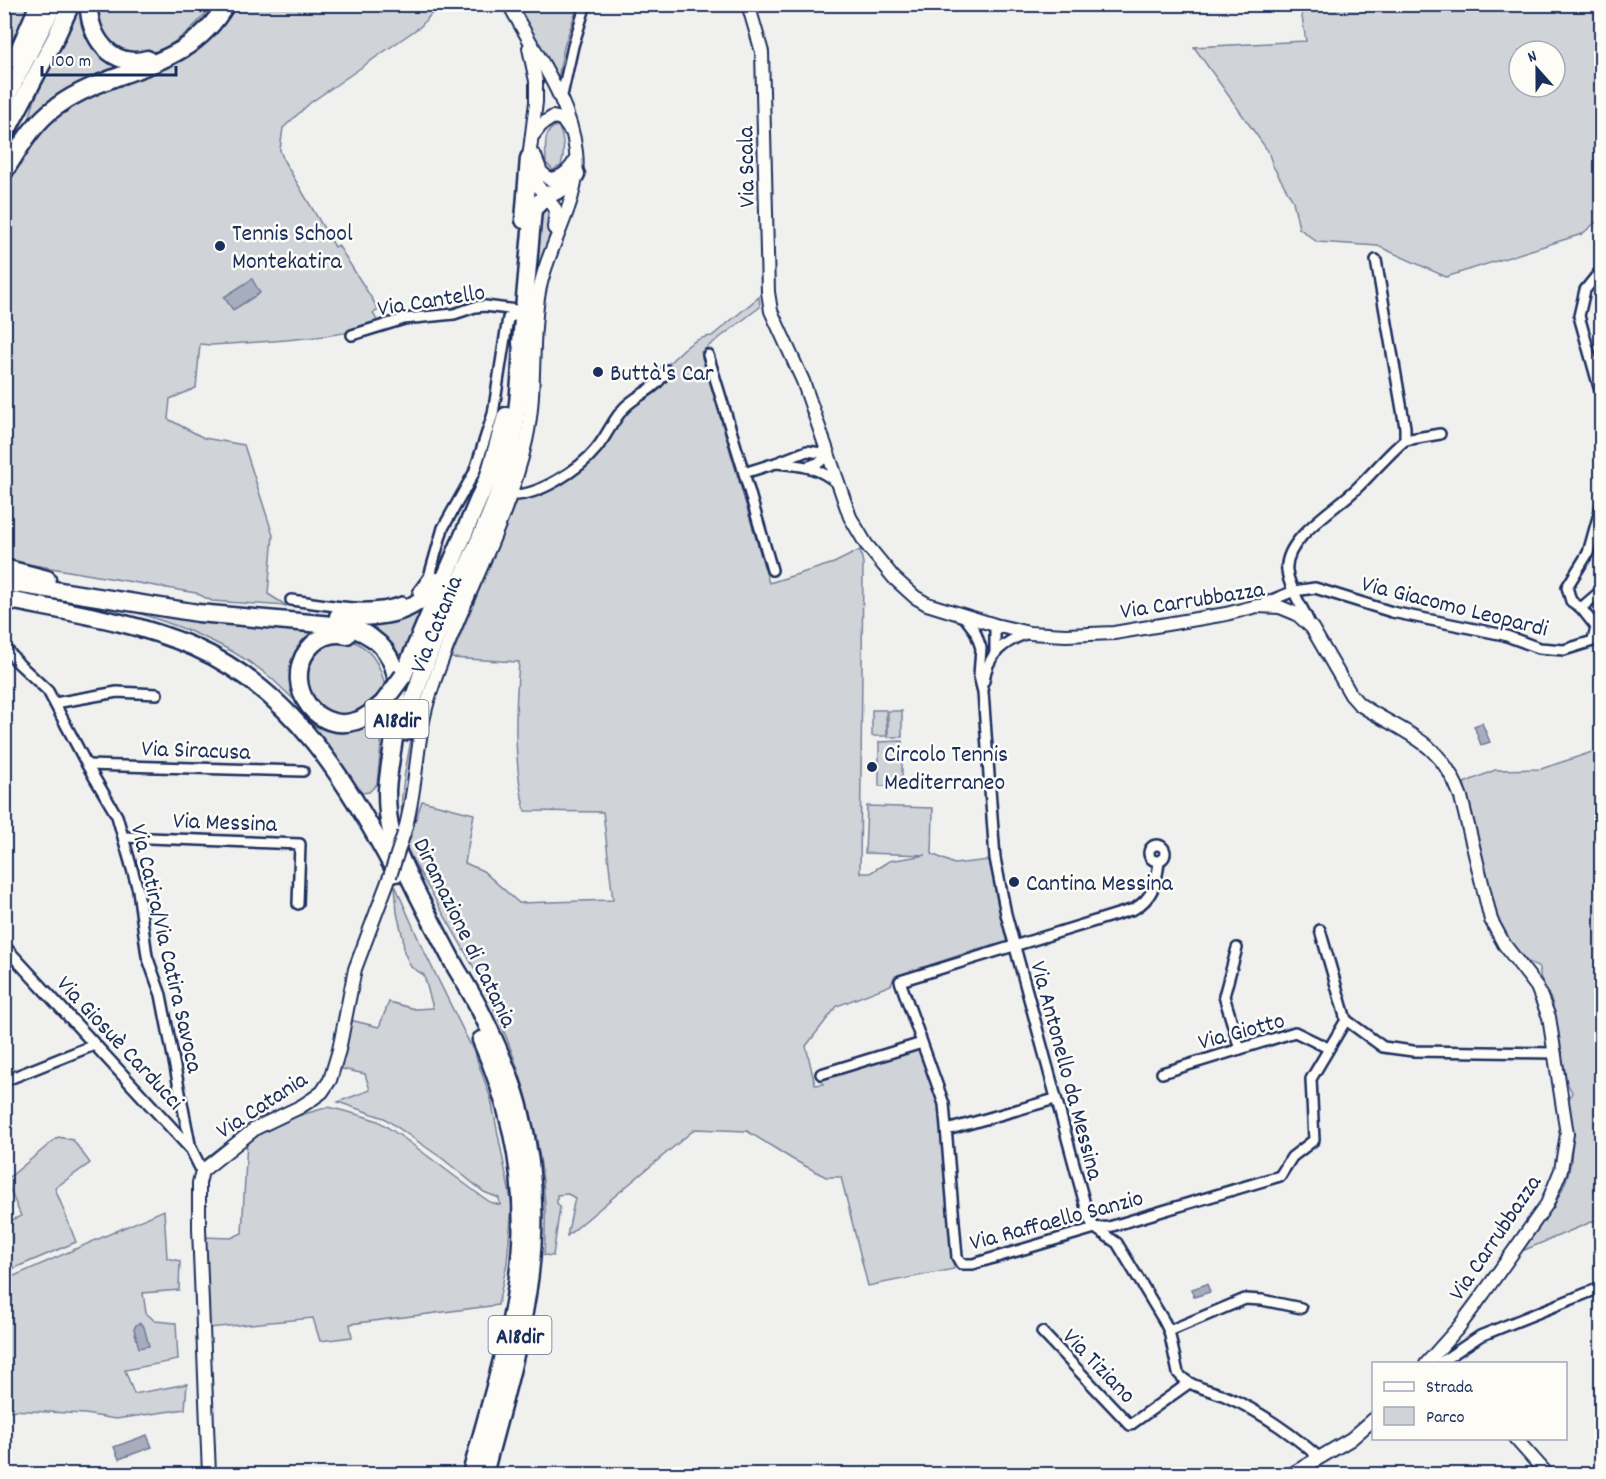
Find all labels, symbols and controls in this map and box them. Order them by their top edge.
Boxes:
scale bar [42,39,176,77]
north arrow [1507,39,1567,99]
text: N [1525,45,1540,69]
text: 100 m [51,50,91,75]
street label: Via Scala [730,125,766,208]
place label: Tennis School Montekatira [232,218,353,280]
marker: Tennis School Montekatira [213,239,227,253]
street label: Via Cantello [375,277,488,327]
place label: Buttà's Car [610,358,714,392]
marker: Buttà's Car [591,365,605,379]
street label: Via Giacomo Leopardi [1357,568,1551,648]
street label: Via Catania [403,570,473,679]
street label: Via Carrubbazza [1118,574,1268,630]
road number: A18dir [366,700,428,738]
street label: Via Siracusa [141,733,252,771]
place label: Circolo Tennis Mediterraneo [884,739,1008,801]
marker: Circolo Tennis Mediterraneo [865,760,879,774]
street label: Via Messina [172,805,278,843]
street label: Via Catira/Via Catira Savoca [120,821,210,1077]
street label: Diramazione di Catania [403,833,524,1035]
place label: Cantina Messina [1026,868,1174,902]
marker: Cantina Messina [1007,875,1021,889]
street label: Via Antonello da Messina [1020,958,1111,1185]
street label: Via Giosuè Carducci [47,969,190,1119]
street label: Via Giotto [1195,1005,1289,1061]
street label: Via Catania [210,1064,316,1149]
street label: Via Carrubbazza [1442,1168,1552,1308]
street label: Via Raffaello Sanzio [966,1182,1147,1261]
road number: A18dir [488,1316,552,1354]
street label: Via Tiziano [1053,1322,1142,1412]
legend [1372,1362,1567,1440]
text: Strada [1426,1376,1473,1401]
text: Parco [1426,1406,1465,1431]

